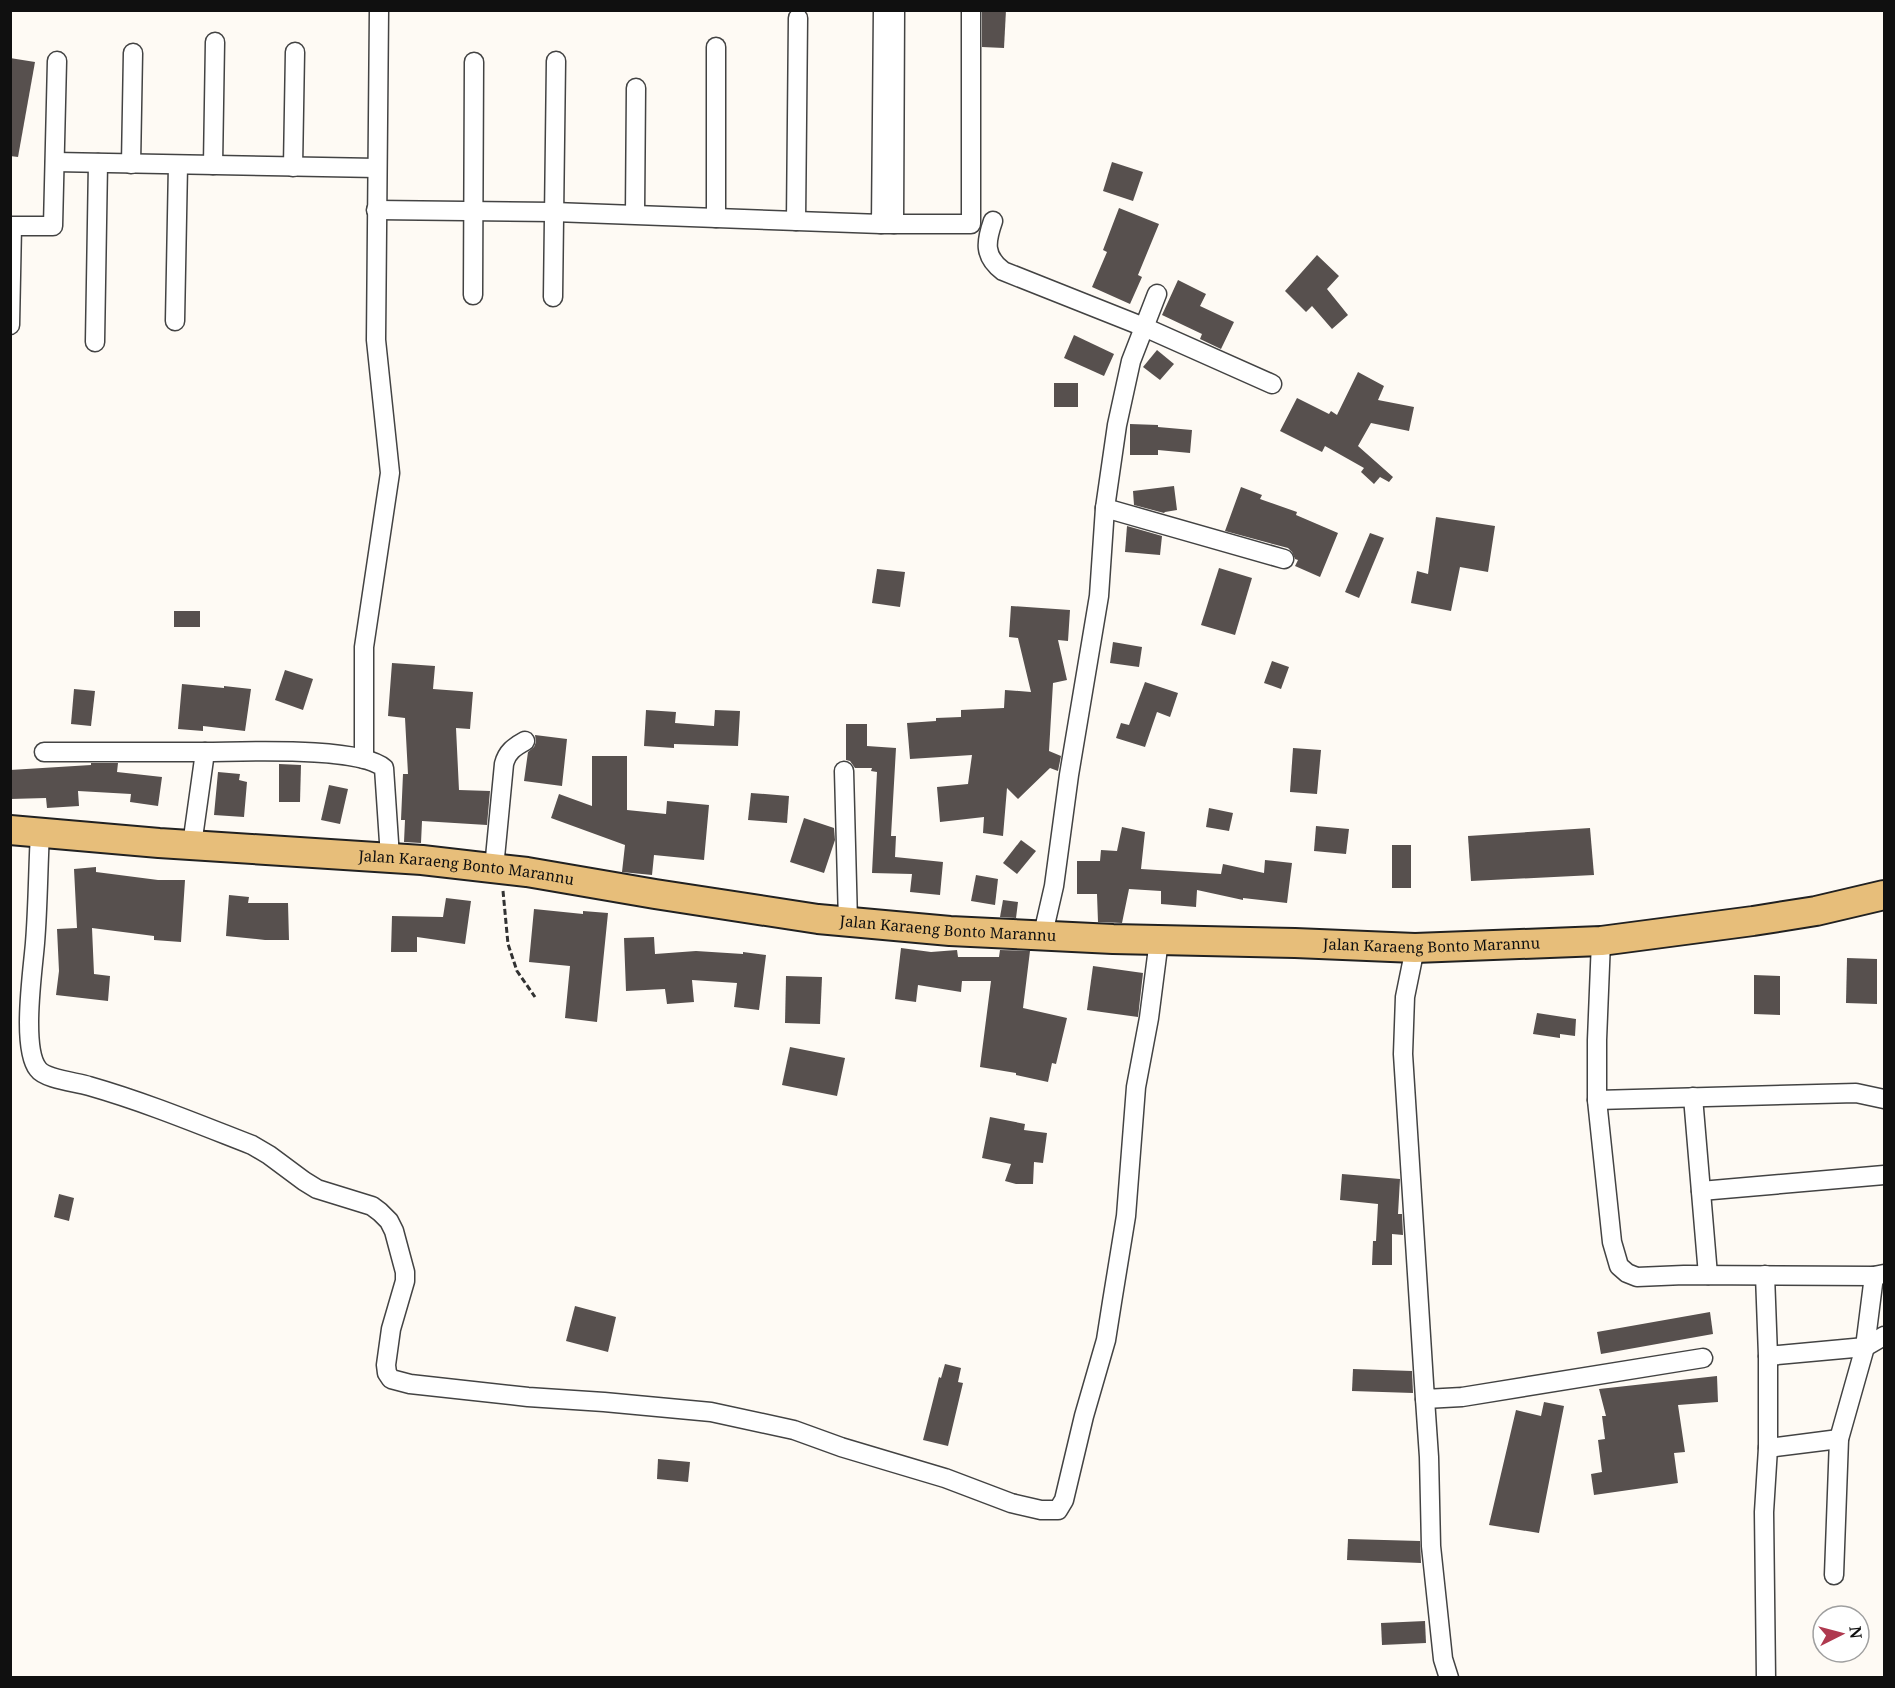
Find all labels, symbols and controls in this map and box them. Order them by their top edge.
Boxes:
street label: Jalan Karaeng Bonto Marannu [357,845,576,889]
street label: Jalan Karaeng Bonto Marannu [838,910,1057,945]
street label: Jalan Karaeng Bonto Marannu [1322,932,1541,957]
north arrow [1811,1604,1871,1664]
text: N [1844,1625,1868,1640]

